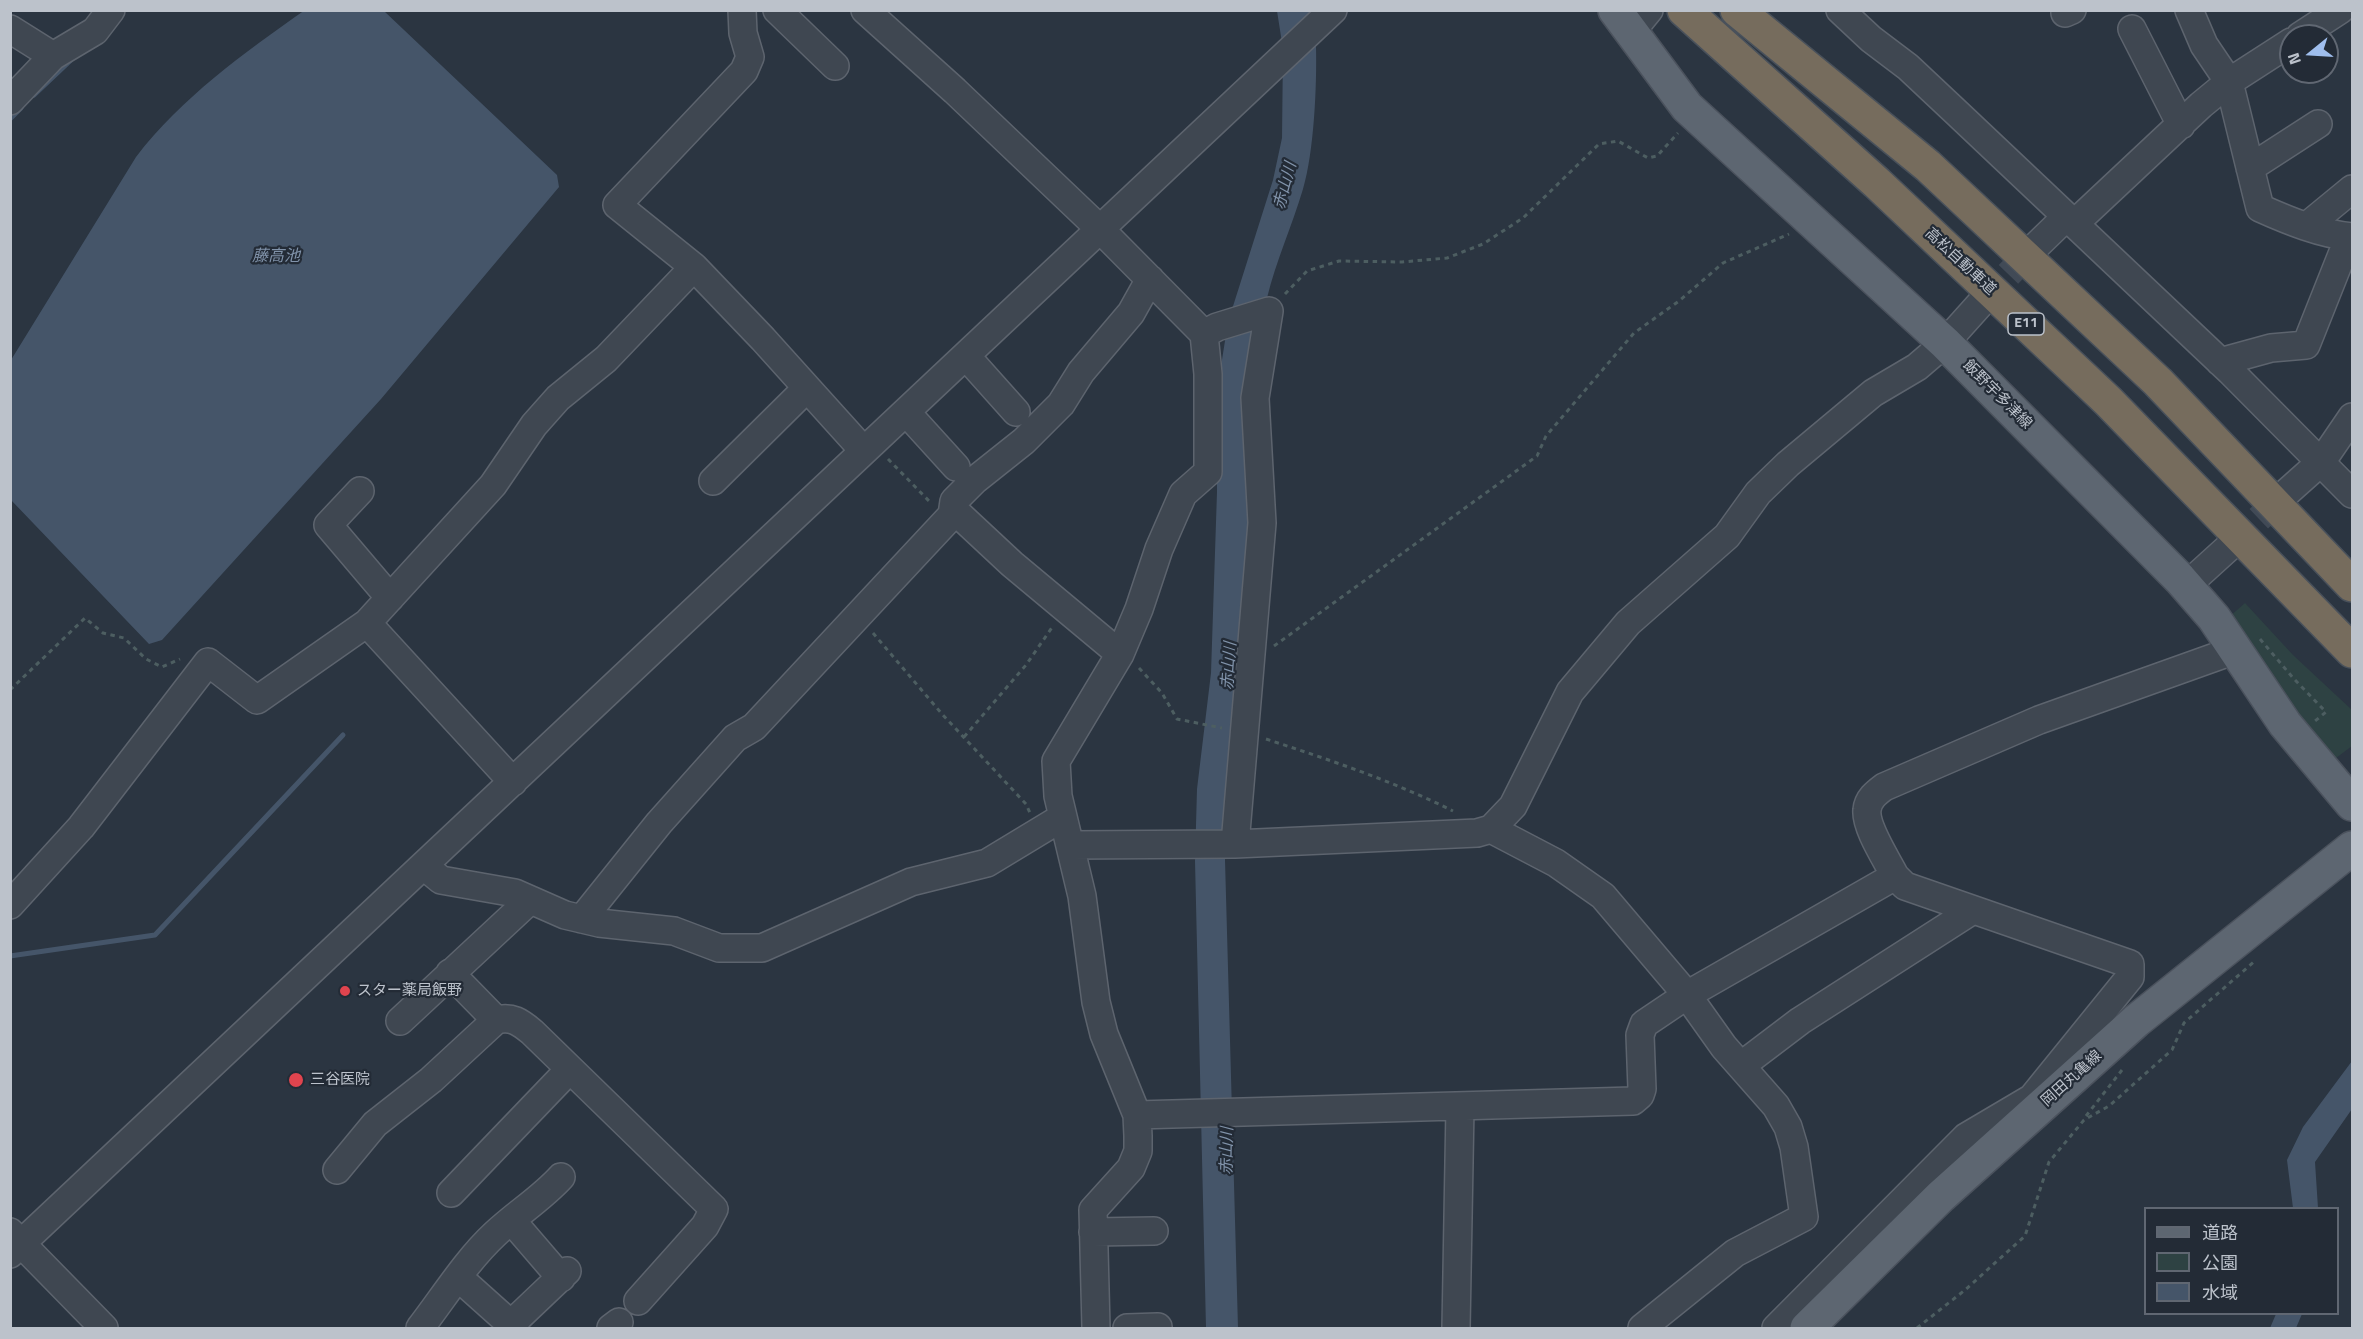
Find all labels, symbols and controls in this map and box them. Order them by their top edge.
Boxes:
north arrow [2279,24,2339,84]
text: N [2281,50,2307,68]
water label: 赤山川 [1271,160,1301,212]
street label: 高松自動車道 [1921,225,1999,299]
water label: 藤高池 [252,247,300,267]
road number: E11 [2008,313,2044,335]
street label: 飯野宇多津線 [1959,357,2035,433]
water label: 赤山川 [1219,641,1241,691]
place label: スター薬局飯野 [357,982,462,1000]
marker: スター薬局飯野 [338,984,352,998]
street label: 岡田丸亀線 [2038,1047,2106,1111]
marker: 三谷医院 [287,1071,305,1089]
place label: 三谷医院 [310,1071,370,1089]
water label: 赤山川 [1218,1127,1238,1175]
legend [2144,1207,2339,1315]
text: 道路 [2202,1219,2238,1246]
text: 公園 [2202,1249,2238,1276]
text: 水域 [2202,1279,2238,1306]

